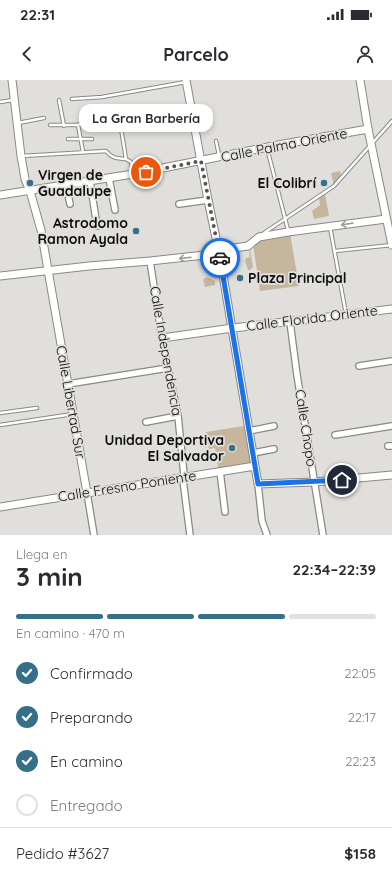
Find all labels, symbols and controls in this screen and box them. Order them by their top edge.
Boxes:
text: 22:31 [20,5,55,24]
icon: back [16,43,38,65]
text: Parcelo [163,43,229,66]
icon: person [354,43,376,65]
callout: La Gran Barbería [79,104,213,132]
text: La Gran Barbería [92,110,200,126]
street label: Calle Palma Oriente [219,124,349,166]
pin [129,155,163,189]
icon: bag [135,161,157,183]
place label: Virgen de Guadalupe [38,166,111,200]
place label: El Colibrí [258,174,317,192]
marker: Virgen de Guadalupe [25,178,35,188]
marker: El Colibrí [319,178,329,188]
place label: Astrodomo Ramon Ayala [37,214,128,248]
one-way arrow [341,220,354,228]
marker: Astrodomo Ramon Ayala [131,226,141,236]
courier [200,238,240,278]
icon: car [209,247,231,269]
one-way arrow [179,254,192,262]
place label: Plaza Principal [248,269,347,287]
marker: Plaza Principal [235,273,245,283]
street label: Calle Independencia [146,285,186,417]
street label: Calle Florida Oriente [245,301,379,335]
street label: Calle Libertad Sur [52,344,90,461]
street label: Calle Chopo [291,388,321,468]
place label: Unidad Deportiva El Salvador [105,431,224,465]
marker: Unidad Deportiva El Salvador [227,443,237,453]
pin [325,463,359,497]
street label: Calle Fresno Poniente [57,466,197,506]
icon: home [331,469,353,491]
text: Llega en [16,546,67,562]
text: 3 min [16,560,83,593]
text: 22:34–22:39 [292,560,376,579]
text: En camino · 470 m [16,625,125,641]
icon: check [16,662,38,684]
text: Confirmado [50,664,133,683]
text: 22:05 [344,665,376,681]
icon: check [16,706,38,728]
text: Preparando [50,708,133,727]
text: 22:17 [348,709,376,725]
icon: check [16,750,38,772]
text: En camino [50,752,123,771]
text: 22:23 [345,753,376,769]
text: Entregado [50,796,123,815]
text: Pedido #3627 [16,844,109,863]
text: $158 [344,844,376,863]

